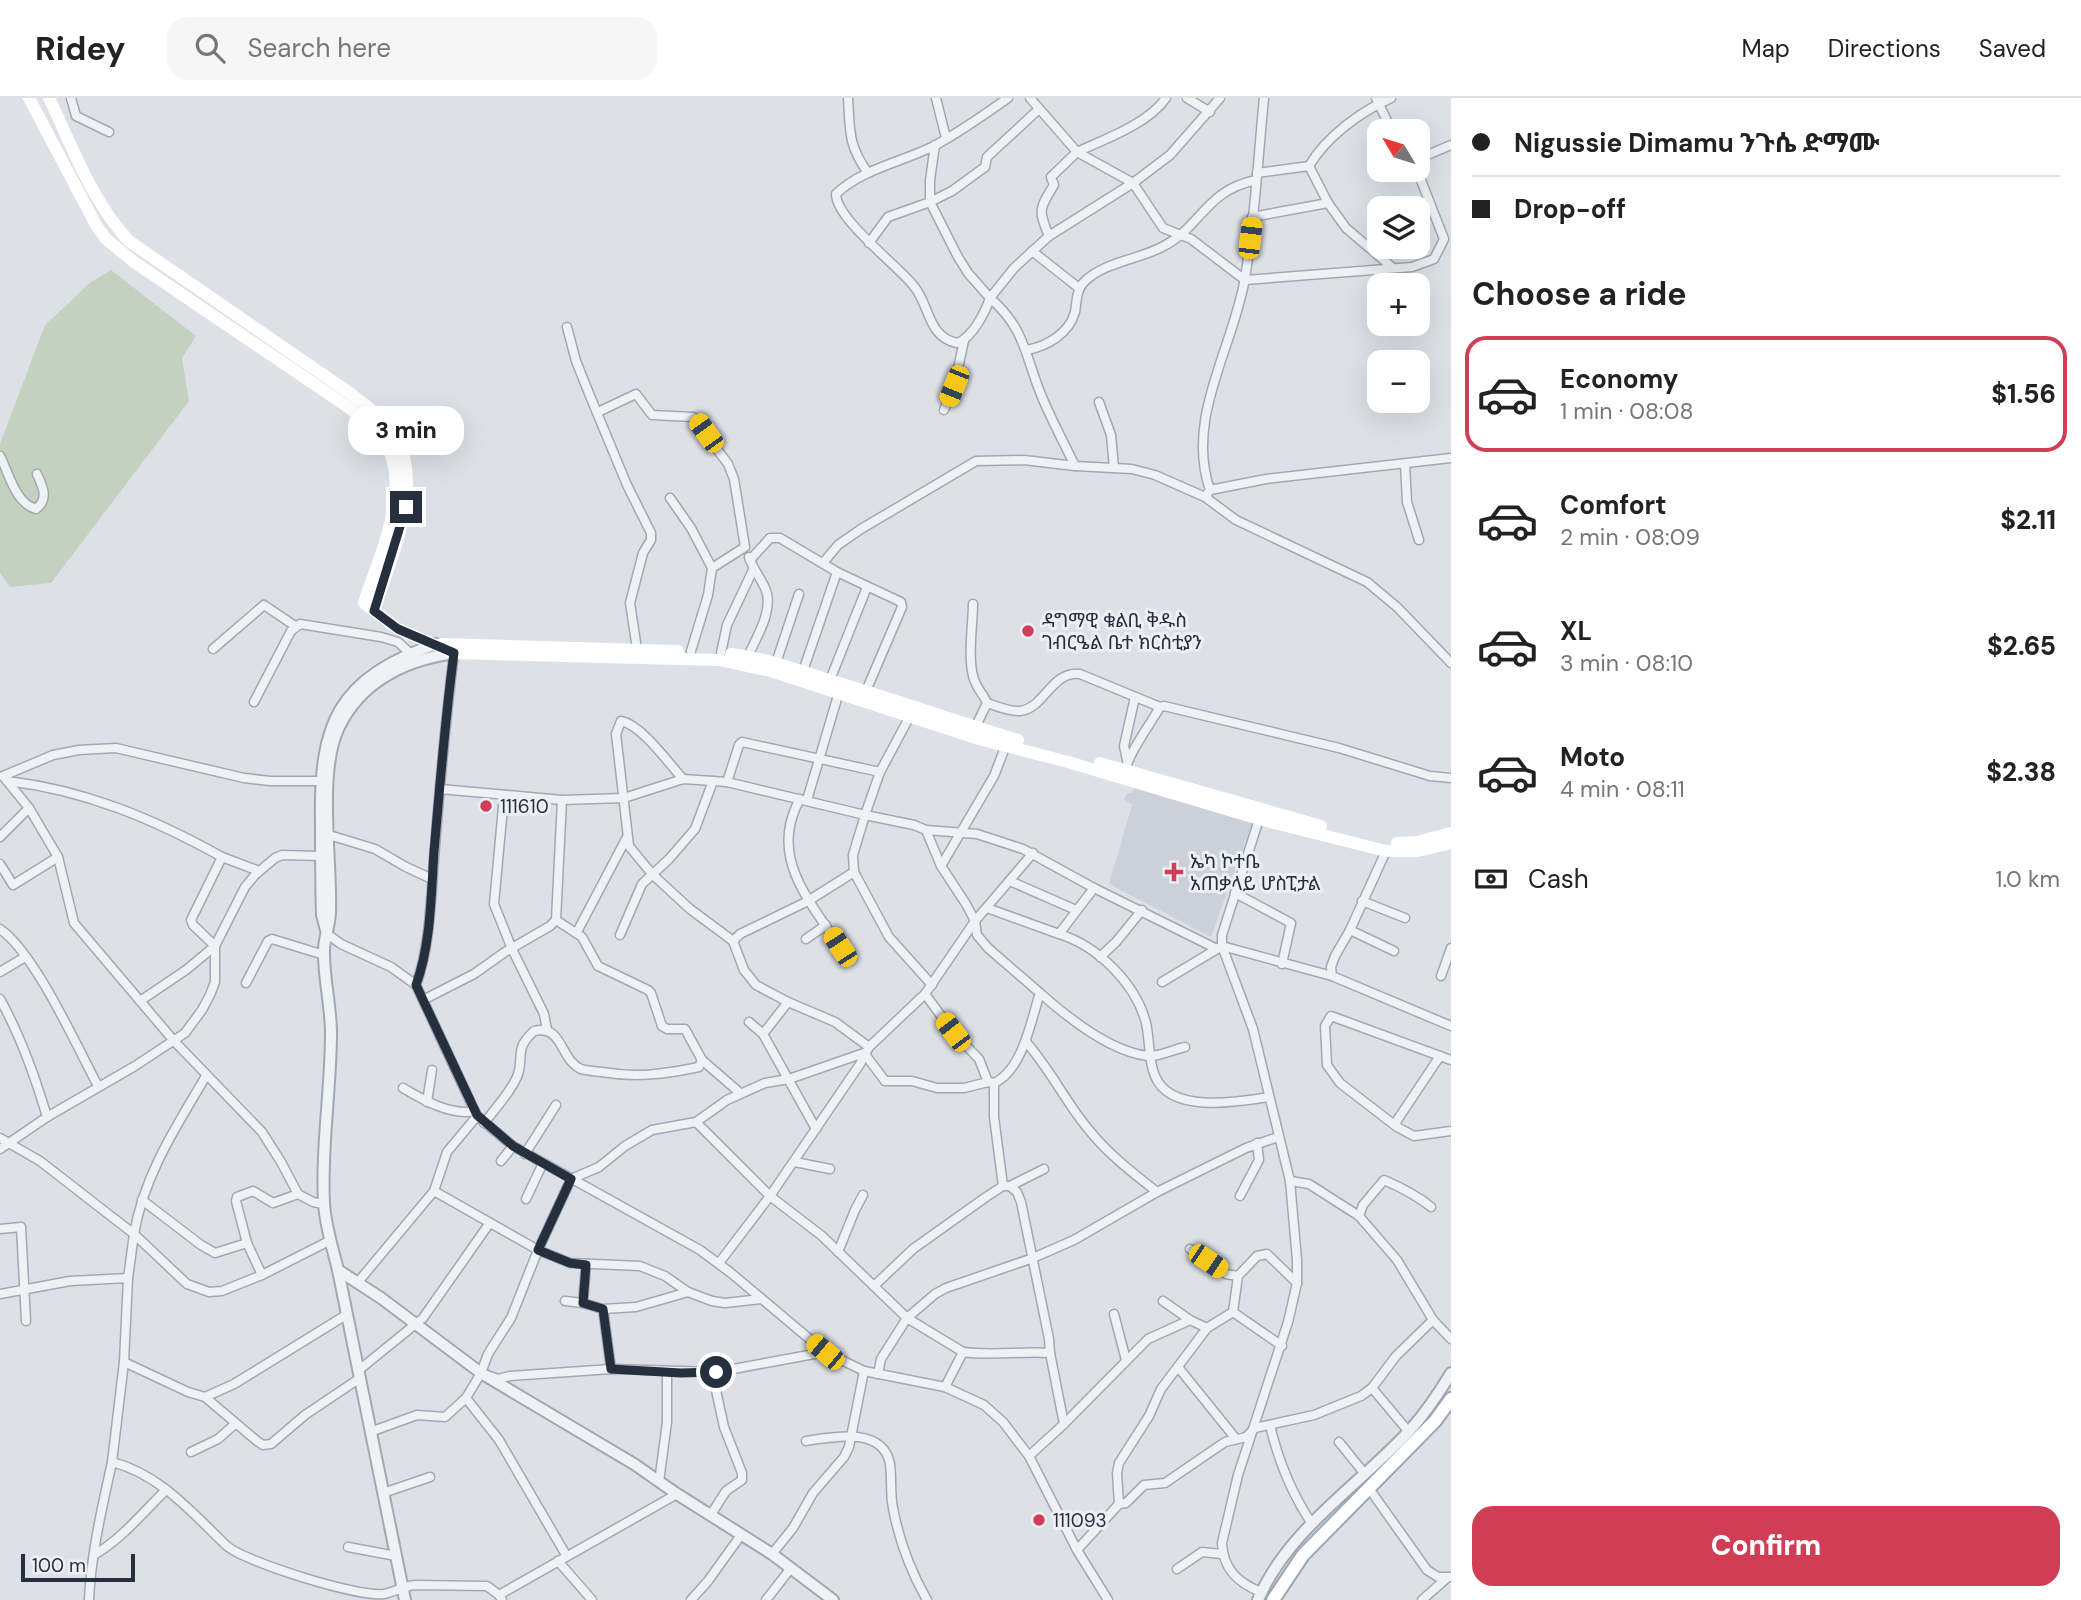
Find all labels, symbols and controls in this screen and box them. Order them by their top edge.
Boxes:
search box [167,17,657,80]
text: Ridey [35,27,125,70]
icon: search [191,29,229,67]
text: Search here [247,31,391,65]
text: Map [1742,33,1790,64]
text: Directions [1828,33,1941,64]
text: Saved [1979,33,2046,64]
north arrow [1367,119,1430,182]
map controls [1367,119,1430,413]
text: Nigussie Dimamu ንጉሴ ድማሙ [1514,126,1879,160]
text: Drop-off [1514,192,1626,226]
button: layers [1367,196,1430,259]
car [1238,216,1263,260]
button: + [1367,273,1430,336]
text: Choose a ride [1472,273,1687,315]
button: − [1367,350,1430,413]
text: Economy [1560,362,1678,396]
car [937,363,972,409]
icon: car [1476,363,1539,426]
text: $1.56 [1991,377,2056,411]
text: 1 min · 08:08 [1560,396,1693,426]
callout: 3 min [348,406,464,454]
car [686,410,727,456]
text: 3 min [375,415,437,445]
text: Comfort [1560,488,1666,522]
icon: car [1476,489,1539,552]
route end [390,491,422,523]
text: $2.11 [2000,503,2056,537]
text: 2 min · 08:09 [1560,522,1700,552]
place label: ዳግማዊ ቁልቢ ቅዱስ ገብርዔል ቤተ ክርስቲያን [1042,608,1202,655]
text: XL [1560,614,1592,648]
icon: car [1476,615,1539,678]
marker: ዳግማዊ ቁልቢ ቅዱስ ገብርዔል ቤተ ክርስቲያን [1020,623,1036,639]
text: $2.65 [1987,629,2056,663]
text: 3 min · 08:10 [1560,648,1693,678]
text: Moto [1560,740,1625,774]
icon: car [1476,741,1539,804]
text: $2.38 [1986,755,2056,789]
text: 4 min · 08:11 [1560,774,1685,804]
place label: 111610 [500,794,549,819]
marker: 111610 [478,798,494,814]
place label: ኤካ ኮተቤ አጠቃላይ ሆስፒታል [1190,849,1321,896]
icon: cash [1472,860,1510,898]
marker: ኤካ ኮተቤ አጠቃላይ ሆስፒታል [1164,862,1184,882]
text: Cash [1528,862,1589,896]
text: 1.0 km [1995,864,2060,894]
car [820,924,861,970]
car [932,1009,975,1055]
car [1185,1241,1232,1281]
car [803,1330,848,1374]
route start [700,1356,732,1388]
button: Confirm [1472,1506,2060,1586]
place label: 111093 [1053,1508,1107,1533]
marker: 111093 [1031,1512,1047,1528]
scale bar [21,1551,135,1583]
text: 100 m [32,1553,86,1578]

